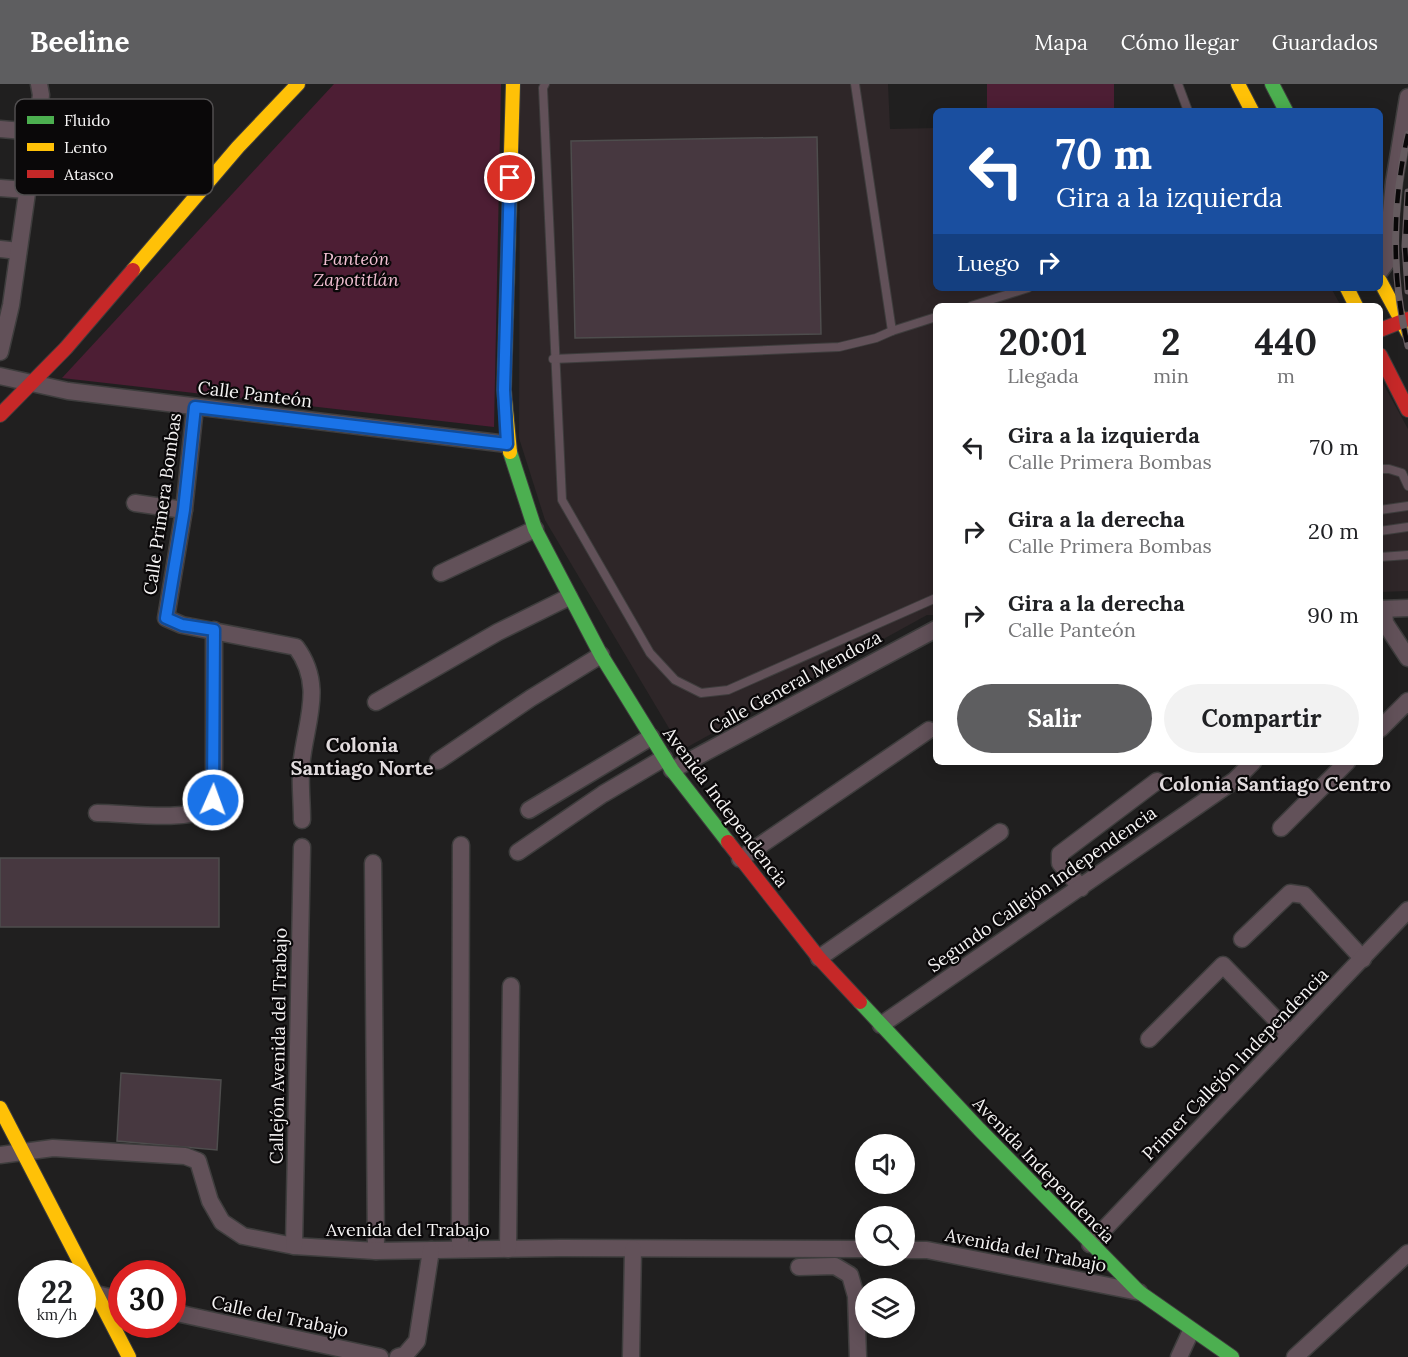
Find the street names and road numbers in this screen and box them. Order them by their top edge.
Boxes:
street label: Calle Panteón [196,376,314,412]
street label: Calle Primera Bombas [138,412,186,596]
street label: Calle General Mendoza [705,625,885,739]
street label: Avenida Independencia [658,722,794,892]
street label: Segundo Callejón Independencia [923,801,1161,977]
street label: Callejón Avenida del Trabajo [264,928,292,1164]
street label: Primer Callejón Independencia [1137,963,1333,1165]
street label: Avenida Independencia [967,1091,1120,1248]
street label: Avenida del Trabajo [325,1218,490,1241]
street label: Avenida del Trabajo [942,1223,1109,1277]
street label: Calle del Trabajo [209,1290,351,1342]

